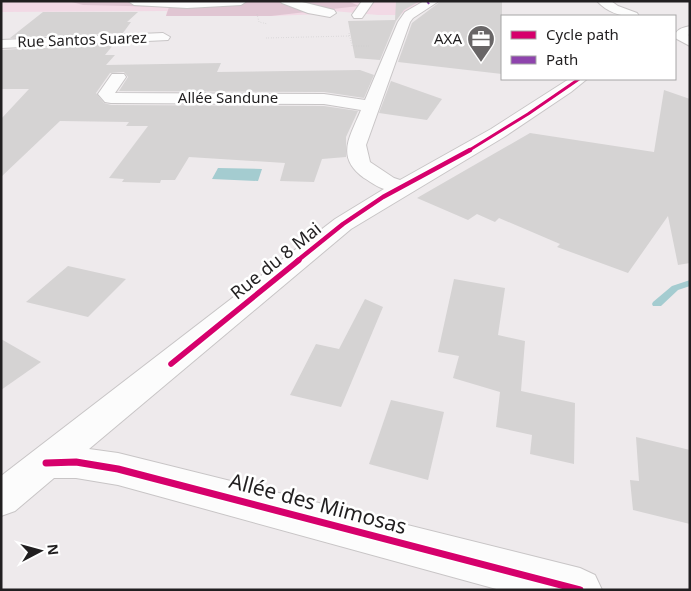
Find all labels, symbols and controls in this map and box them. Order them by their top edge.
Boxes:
legend [501,15,676,80]
office icon: AXA [466,24,496,63]
text: Cycle path [546,24,619,44]
street label: Rue Santos Suarez [17,27,147,51]
place label: AXA [434,28,462,48]
text: Path [546,49,578,69]
street label: Allée Sandune [178,87,278,107]
street label: Rue du 8 Mai [225,216,326,304]
street label: Allée des Mimosas [227,466,410,540]
north arrow [15,526,65,576]
text: N [43,543,63,556]

